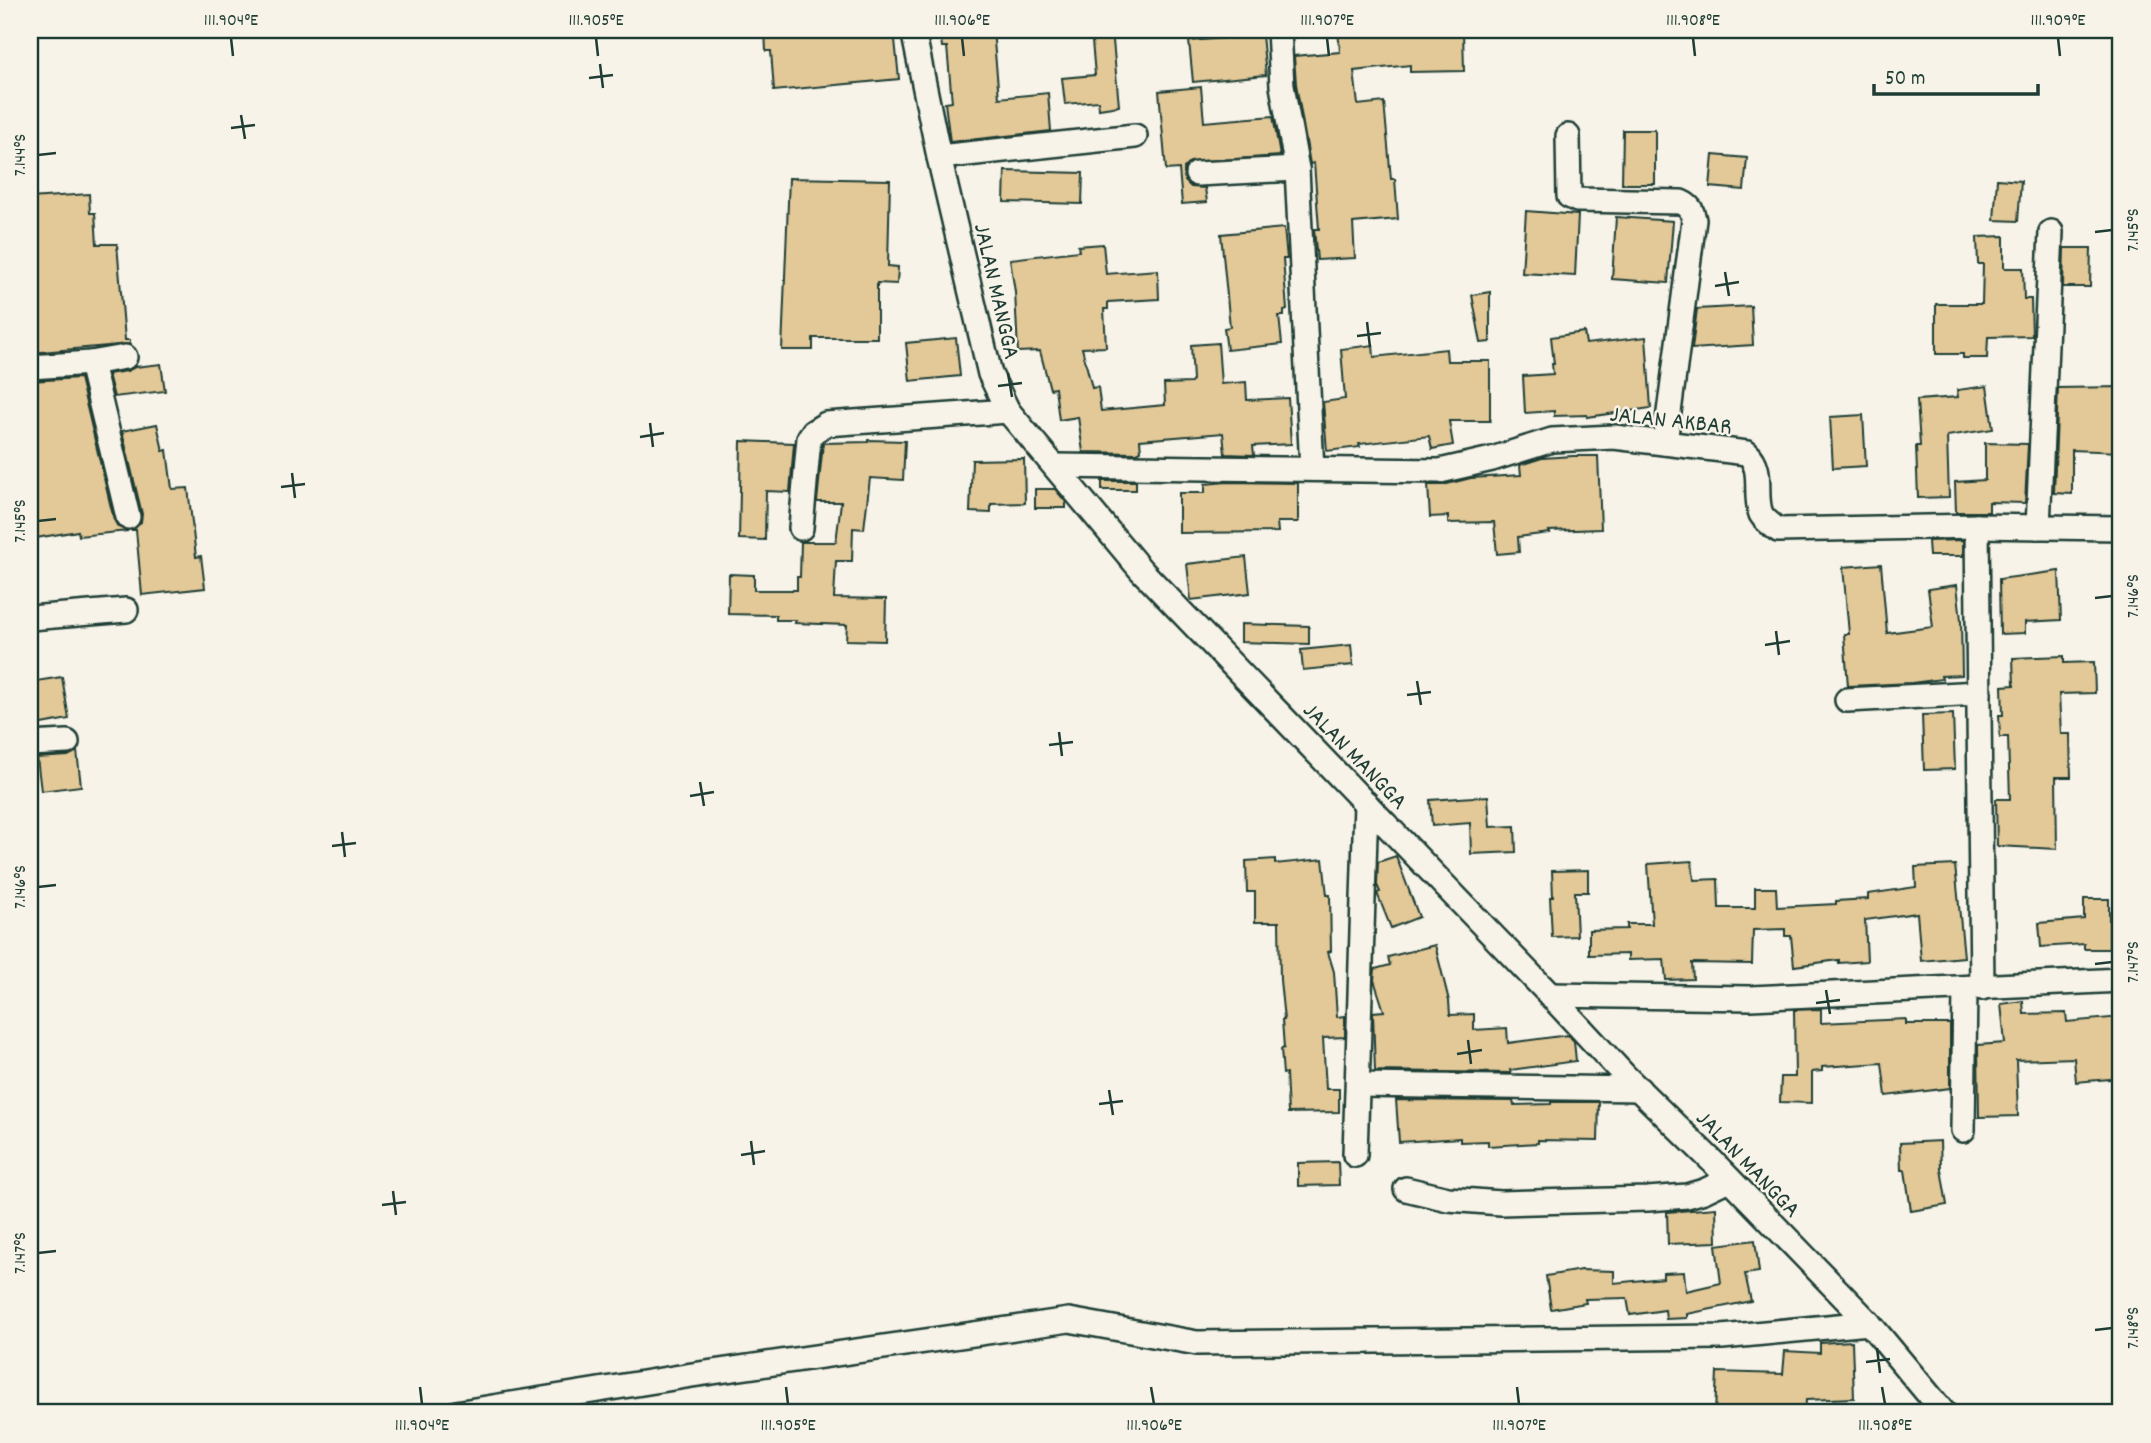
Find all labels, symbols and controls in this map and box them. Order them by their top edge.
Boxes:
text: 111.904°E [204,9,258,34]
text: 111.905°E [568,9,624,34]
text: 111.906°E [934,9,990,34]
text: 111.907°E [1300,9,1354,34]
text: 111.908°E [1666,9,1720,34]
text: 111.909°E [2030,9,2086,34]
scale bar [1874,52,2039,96]
text: 50 m [1885,65,1925,95]
text: 7.144°S [9,134,34,176]
text: 7.145°S [2122,208,2147,252]
street label: JALAN MANGGA [963,220,1027,363]
street label: JALAN AKBAR [1608,399,1733,445]
text: 7.145°S [9,499,34,543]
text: 7.146°S [2122,574,2147,618]
street label: JALAN MANGGA [1294,695,1414,819]
text: 7.146°S [9,865,34,909]
text: 7.147°S [2122,941,2147,983]
street label: JALAN MANGGA [1687,1103,1807,1227]
text: 7.147°S [9,1232,34,1274]
text: 7.148°S [2122,1307,2147,1349]
text: 111.904°E [395,1414,449,1439]
text: 111.905°E [760,1414,816,1439]
text: 111.906°E [1126,1414,1182,1439]
text: 111.907°E [1492,1414,1546,1439]
text: 111.908°E [1858,1414,1912,1439]

